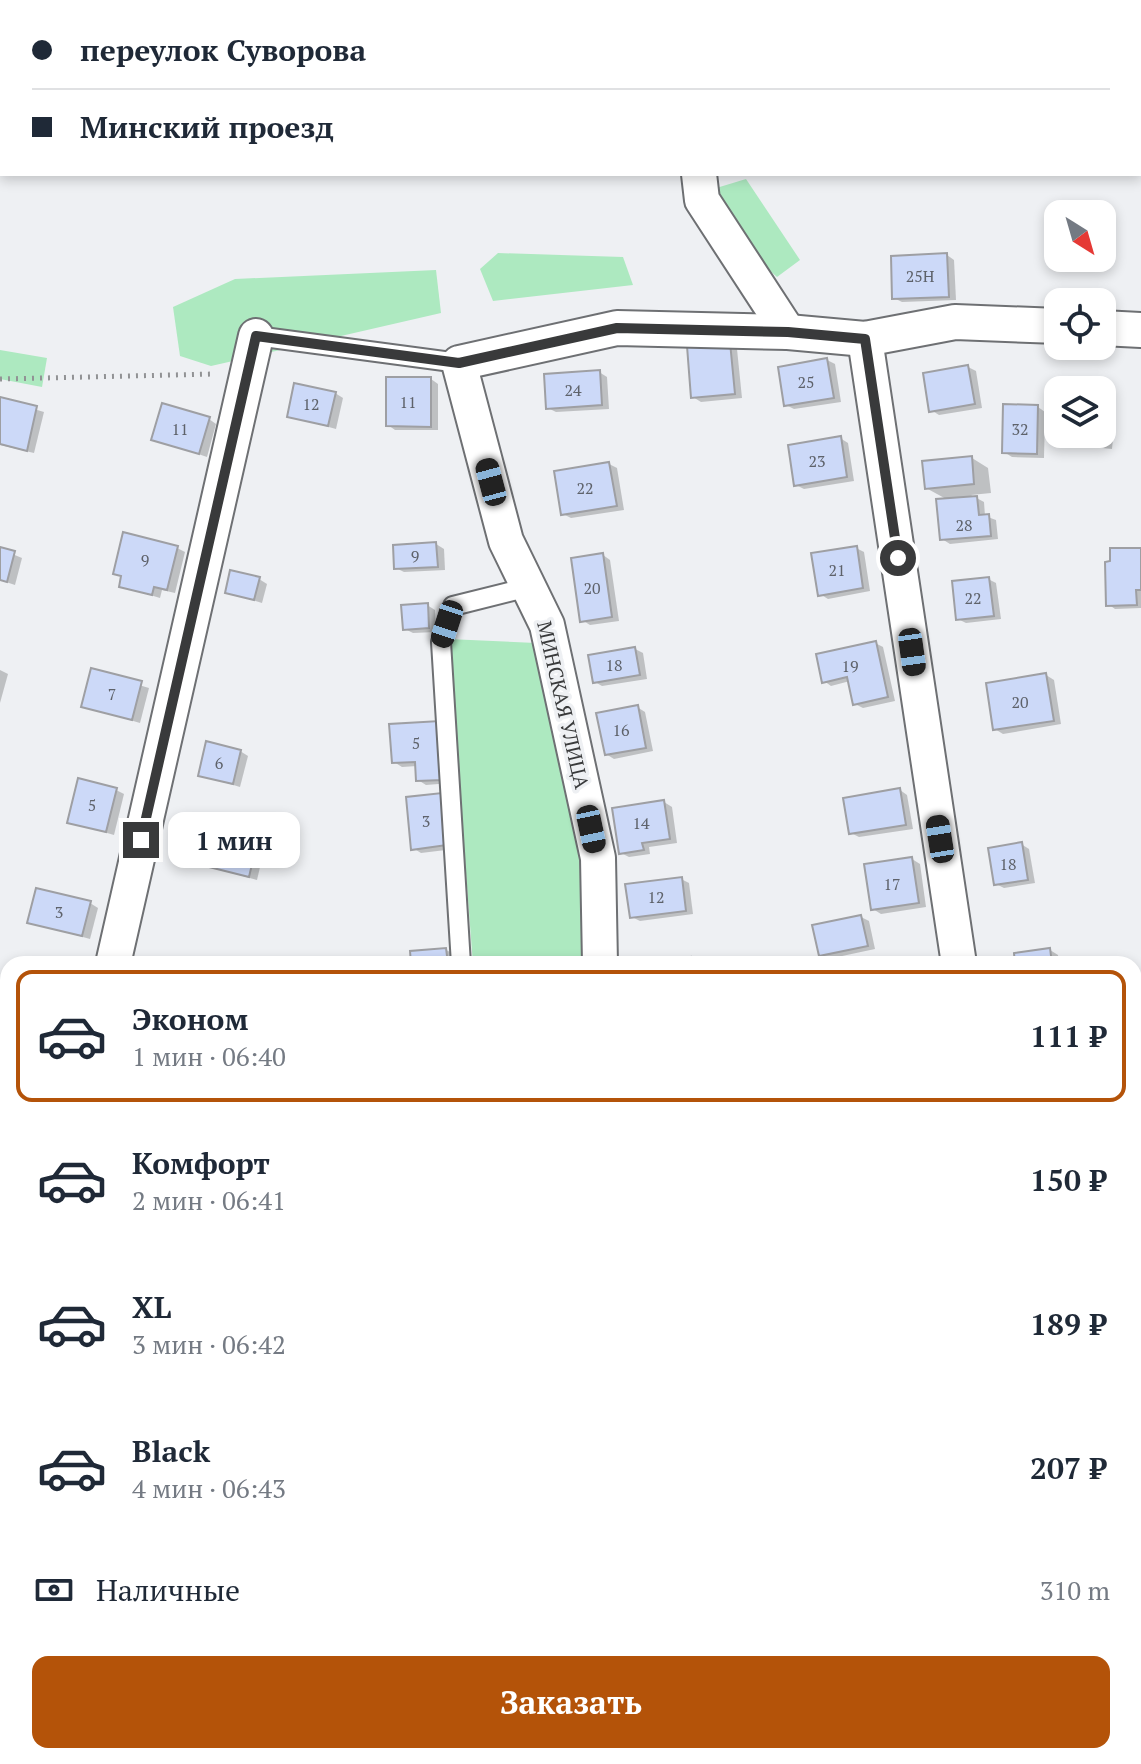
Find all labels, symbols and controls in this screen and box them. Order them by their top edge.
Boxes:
text: переулок Суворова [80,30,366,70]
text: Минский проезд [80,107,334,147]
north arrow [1044,200,1116,272]
map controls [1044,200,1116,448]
house number: 25Н [906,265,935,287]
button: locate [1044,288,1116,360]
house number: 25 [797,371,815,393]
button: layers [1044,376,1116,448]
house number: 24 [564,379,582,401]
house number: 11 [399,391,417,413]
house number: 12 [302,393,320,415]
house number: 11 [171,418,189,440]
house number: 32 [1011,418,1029,440]
house number: 23 [808,450,826,472]
car [473,456,509,508]
house number: 22 [576,477,594,499]
house number: 28 [955,514,973,536]
route start [880,540,916,576]
house number: 9 [411,545,419,567]
house number: 9 [141,549,149,571]
house number: 21 [828,559,846,581]
house number: 20 [583,577,601,599]
house number: 22 [964,587,982,609]
car [428,597,466,651]
street label: МИНСКАЯ УЛИЦА [531,618,596,792]
car [897,627,927,677]
house number: 18 [605,654,623,676]
house number: 19 [841,655,859,677]
house number: 7 [108,683,116,705]
house number: 20 [1011,691,1029,713]
house number: 16 [612,719,630,741]
house number: 5 [412,732,420,754]
house number: 6 [215,752,224,774]
house number: 5 [88,794,96,816]
car [574,803,608,855]
house number: 3 [422,810,430,832]
callout: 1 мин [169,812,301,868]
house number: 14 [632,812,650,834]
car [924,813,956,865]
route end [123,822,159,858]
text: 1 мин [195,823,273,857]
house number: 18 [999,853,1017,875]
house number: 17 [883,873,901,895]
house number: 12 [647,886,665,908]
house number: 3 [55,901,63,923]
text: Эконом [132,999,248,1039]
icon: car [36,1000,108,1072]
text: 111 ₽ [1030,1016,1106,1056]
text: 1 мин · 06:40 [132,1039,286,1073]
text: Комфорт [132,1143,270,1183]
icon: car [36,1144,108,1216]
text: 150 ₽ [1030,1160,1106,1200]
text: 2 мин · 06:41 [132,1183,286,1217]
text: XL [132,1287,171,1327]
icon: car [36,1288,108,1360]
text: 189 ₽ [1030,1304,1106,1344]
text: 3 мин · 06:42 [132,1327,286,1361]
text: Black [132,1431,210,1471]
icon: car [36,1432,108,1504]
text: 207 ₽ [1030,1448,1106,1488]
text: 4 мин · 06:43 [132,1471,286,1505]
icon: cash [32,1568,76,1612]
text: Наличные [96,1570,240,1610]
text: 310 m [1040,1573,1110,1607]
button: Заказать [32,1656,1110,1748]

